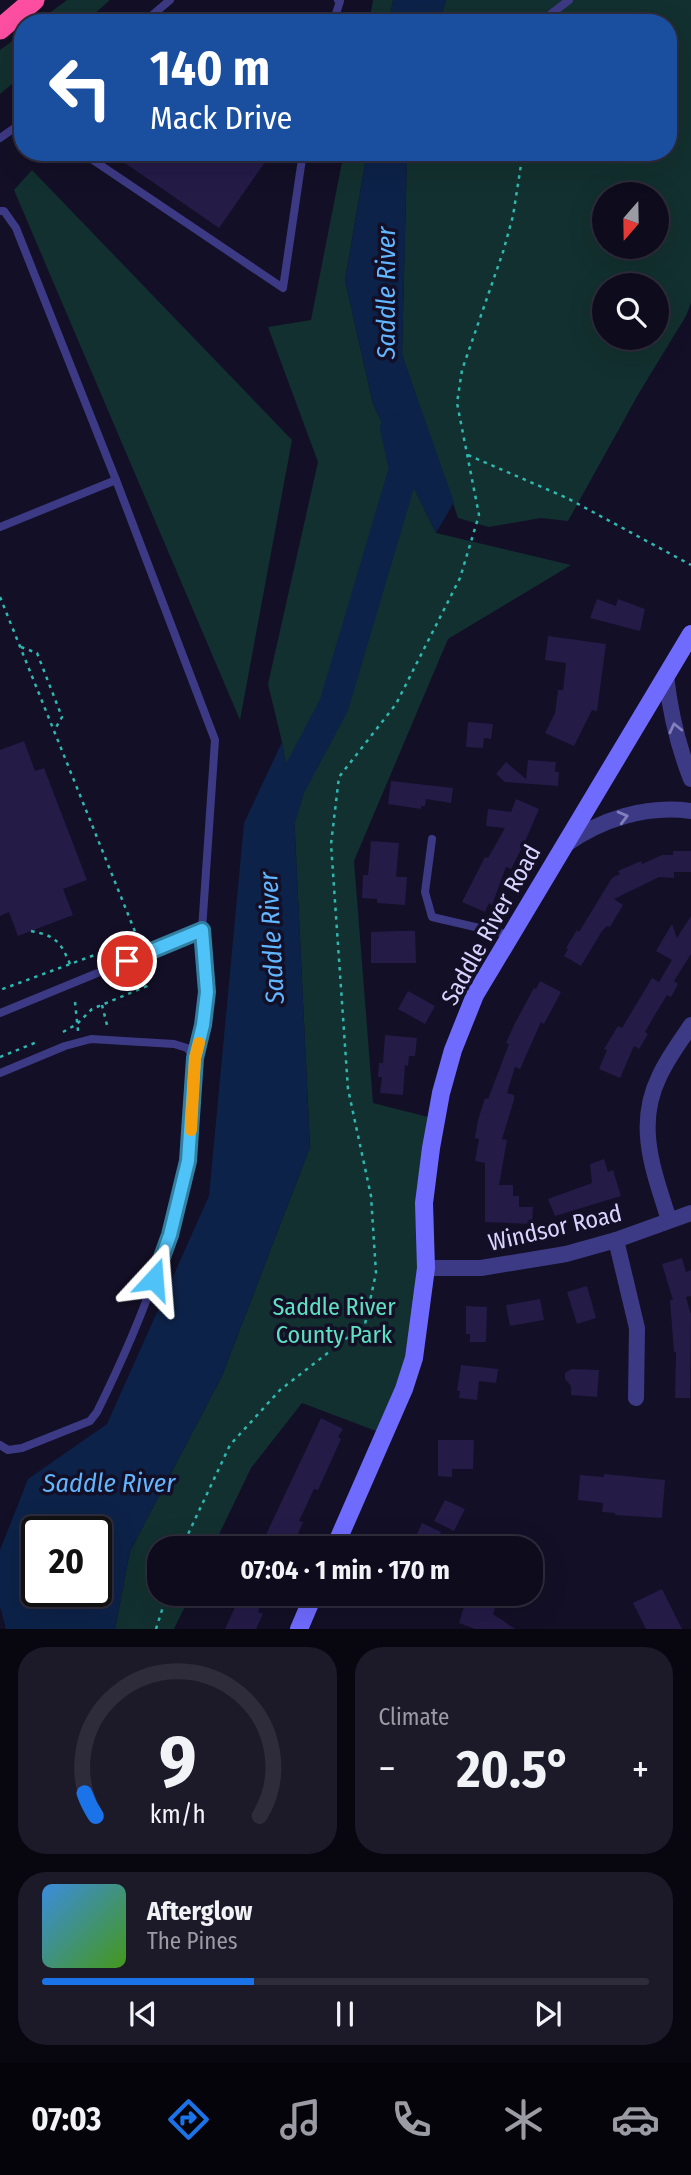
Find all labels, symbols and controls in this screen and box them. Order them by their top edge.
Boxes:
text: 140 m [150,39,270,98]
icon: left [35,42,126,133]
text: Mack Drive [150,99,292,137]
north arrow [592,182,668,259]
map controls [592,182,669,350]
water label: Saddle River [371,226,402,360]
button: search [592,273,669,350]
one-way arrow [669,722,684,734]
one-way arrow [617,811,629,825]
street label: Saddle River Road [435,840,547,1010]
water label: Saddle River [253,870,291,1006]
pin [97,931,157,991]
icon: arrive [108,942,146,980]
street label: Windsor Road [486,1199,624,1257]
position arrow [117,1242,191,1316]
park label: Saddle River County Park [272,1293,396,1349]
water label: Saddle River [42,1468,176,1499]
speed limit sign: 20 [21,1516,112,1607]
text: 07:04 · 1 min · 170 m [240,1555,450,1586]
text: Climate [379,1703,449,1731]
text: 9 [158,1719,196,1806]
text: 20.5° [457,1738,571,1801]
text: − [379,1746,396,1792]
text: + [632,1746,649,1792]
text: km/h [149,1800,205,1830]
text: Afterglow [147,1896,252,1927]
text: The Pines [147,1927,238,1955]
icon: previous [124,1995,162,2033]
icon: pause [326,1995,364,2033]
icon: next [529,1995,567,2033]
icon: directions [164,2095,213,2144]
icon: music [276,2095,325,2144]
icon: phone [387,2095,436,2144]
icon: climate [499,2095,548,2144]
icon: car [611,2095,660,2144]
text: 07:03 [31,2100,101,2138]

